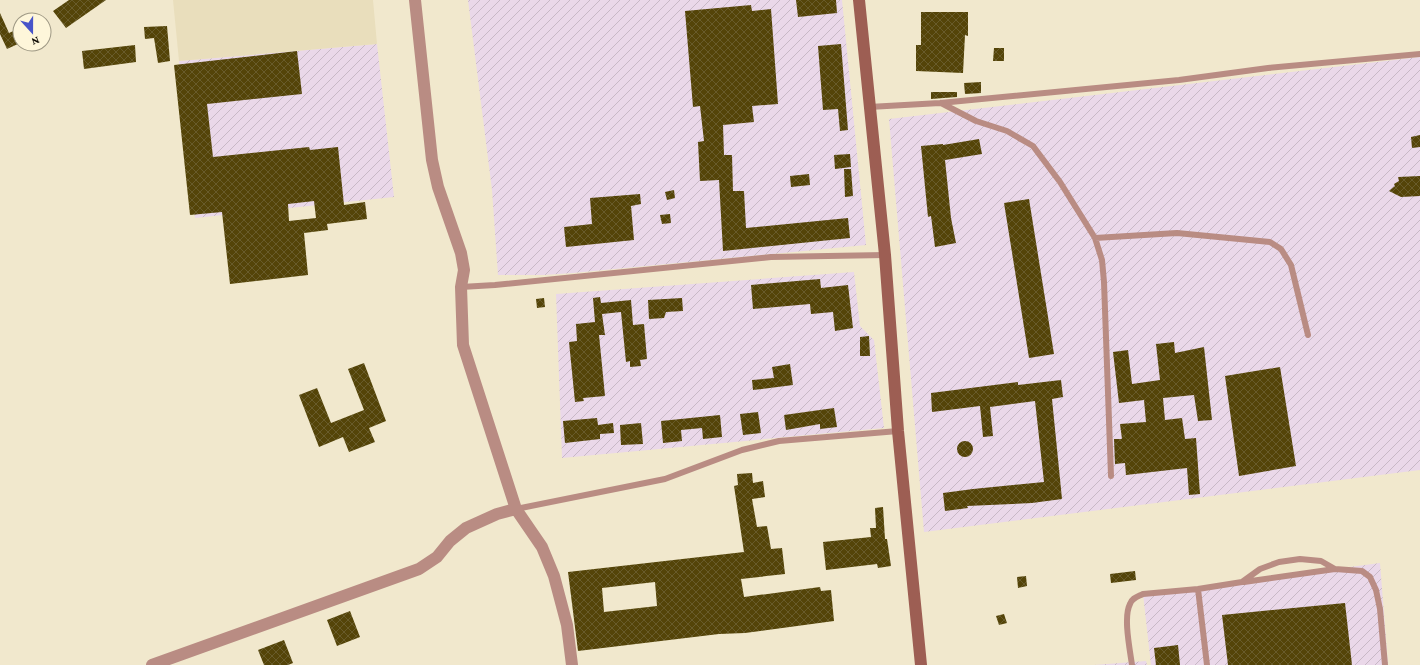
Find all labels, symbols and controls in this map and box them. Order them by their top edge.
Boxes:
north arrow [12,12,52,52]
text: N [29,34,41,48]

